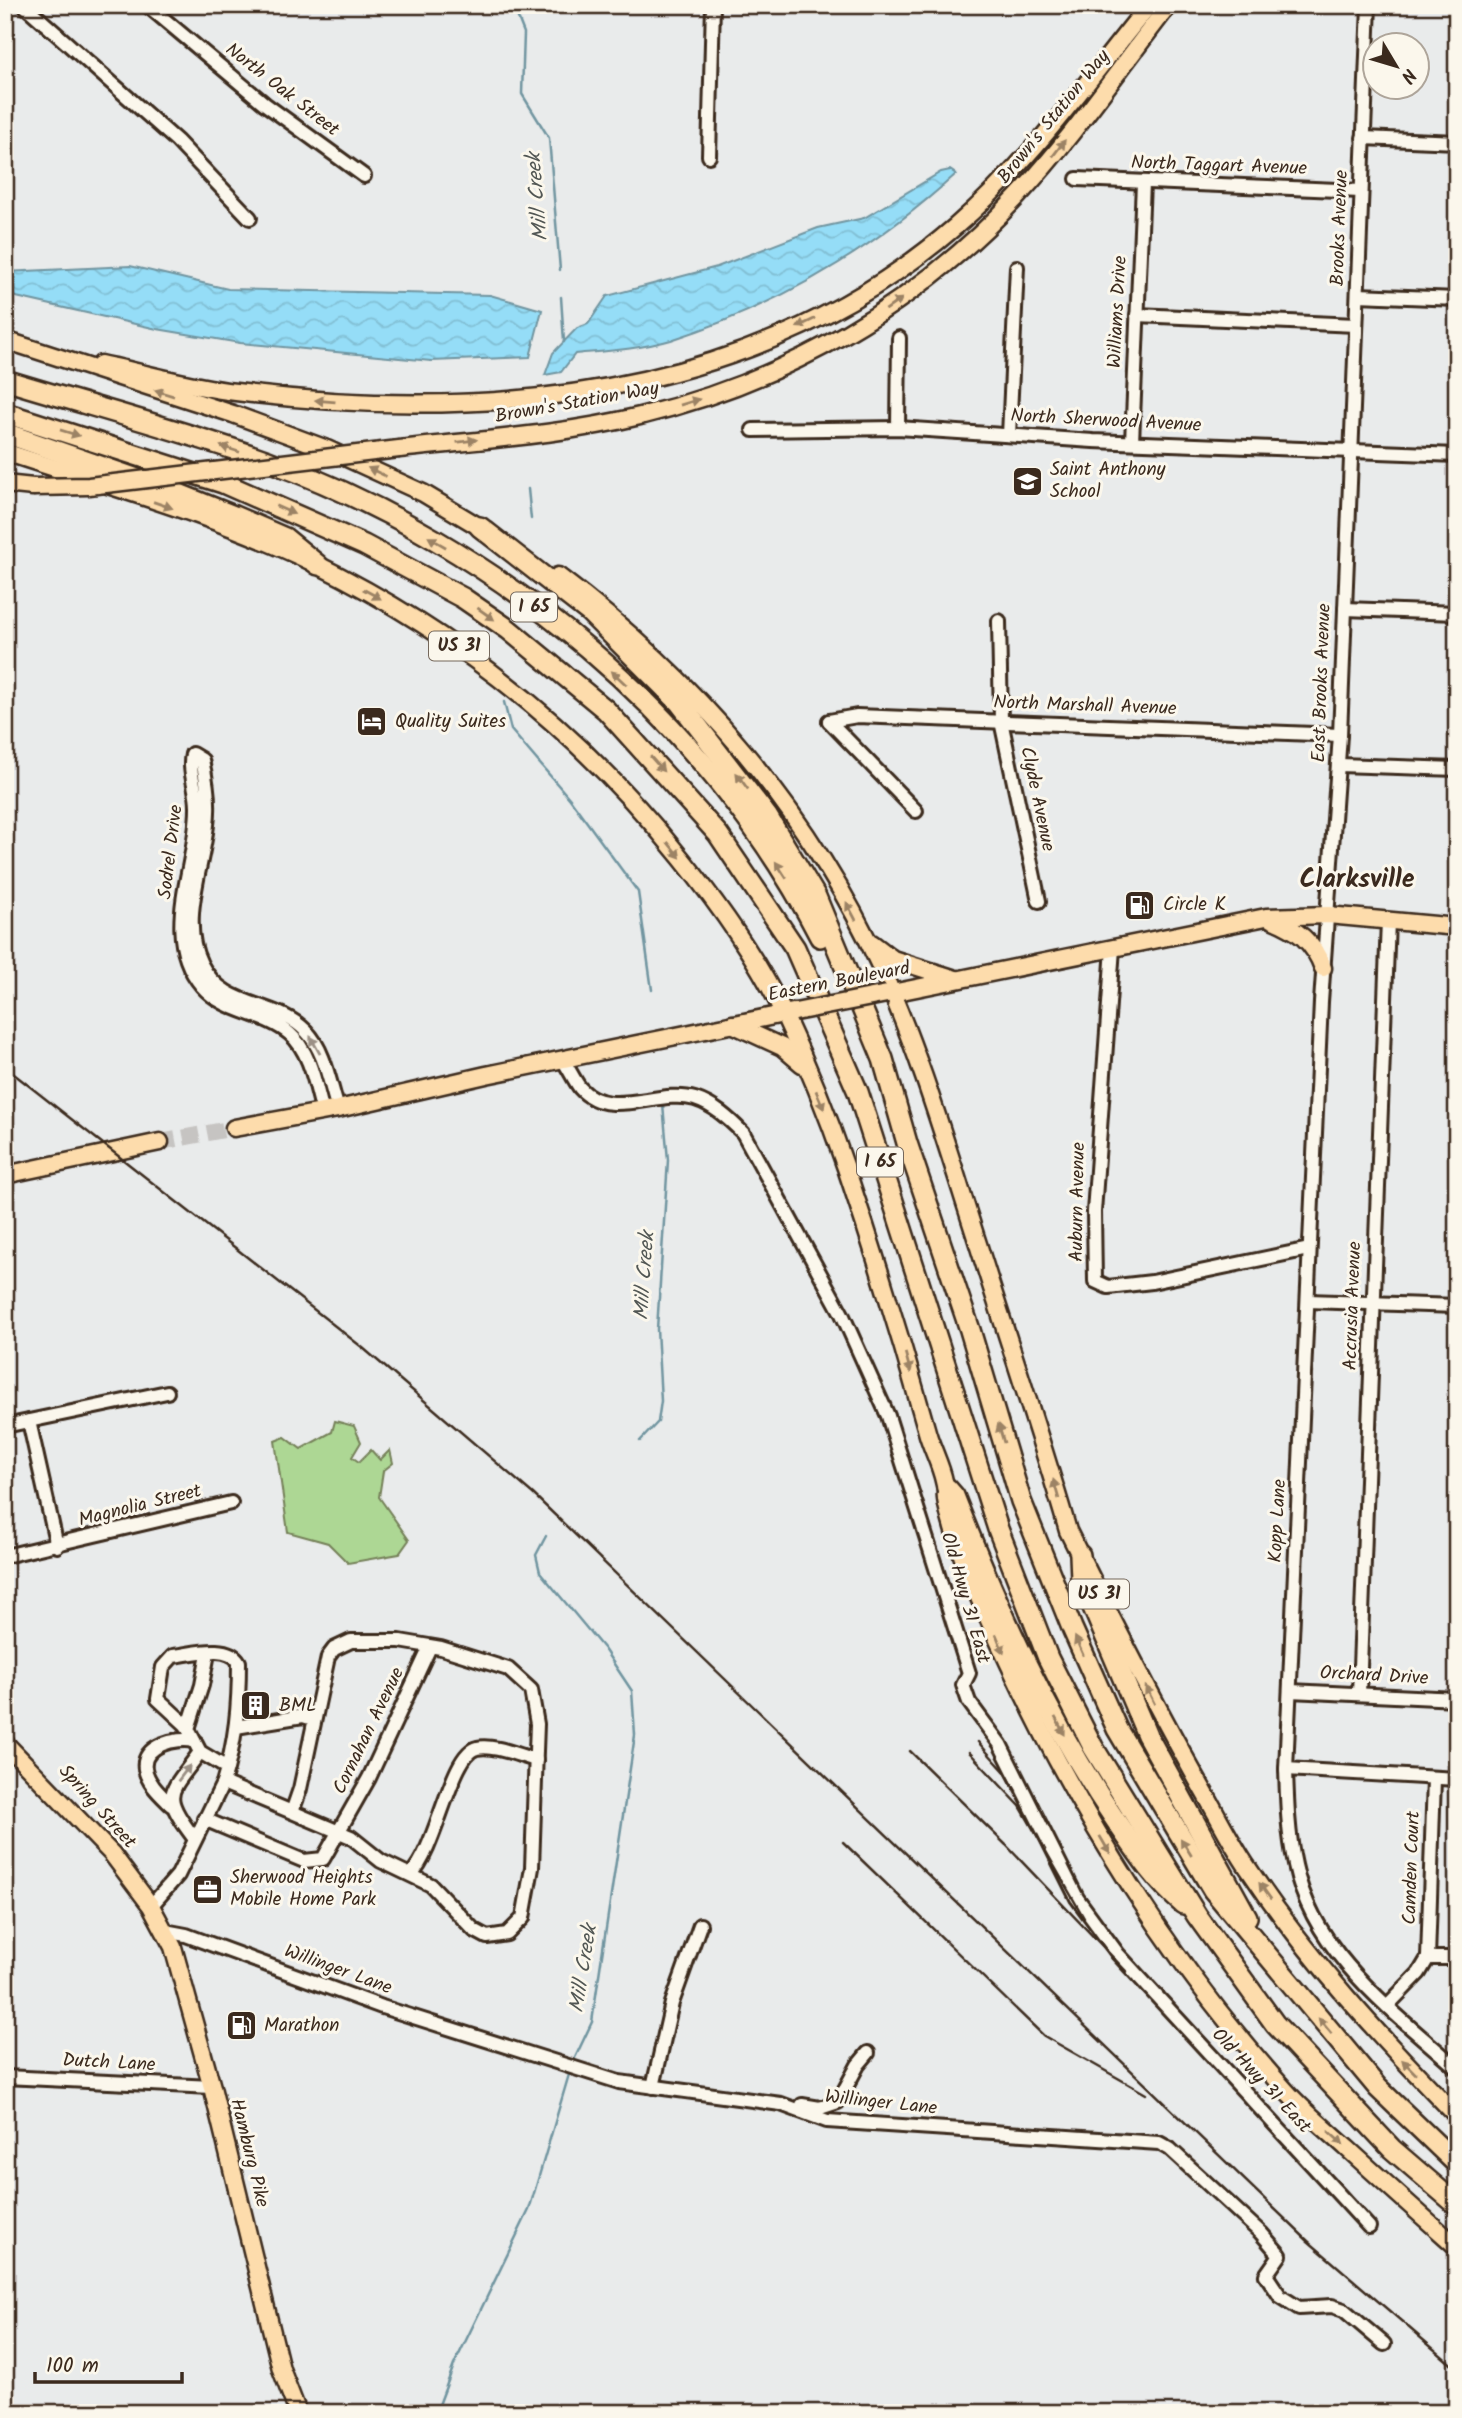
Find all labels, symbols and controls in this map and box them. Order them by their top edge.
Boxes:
north arrow [1360,32,1430,102]
street label: North Oak Street [218,36,346,145]
street label: Brown's Station Way [990,42,1118,191]
text: N [1392,61,1423,89]
one-way arrow [1051,139,1065,157]
water label: Mill Creek [517,148,558,243]
street label: North Taggart Avenue [1130,148,1308,184]
street label: Brooks Avenue [1323,169,1357,287]
street label: Williams Drive [1100,255,1136,369]
one-way arrow [885,298,904,311]
one-way arrow [796,318,816,329]
street label: Brown's Station Way [493,374,662,432]
one-way arrow [153,387,174,398]
one-way arrow [314,395,336,406]
one-way arrow [680,397,701,407]
street label: North Sherwood Avenue [1010,401,1203,441]
one-way arrow [60,429,81,439]
one-way arrow [456,436,478,447]
one-way arrow [219,444,240,454]
place label: Saint Anthony School [1050,455,1167,507]
school or university icon: Saint Anthony School [1010,464,1044,498]
one-way arrow [367,466,387,478]
one-way arrow [152,500,173,511]
one-way arrow [274,505,295,516]
one-way arrow [427,536,447,548]
one-way arrow [362,588,382,600]
road number: I 65 [511,592,557,622]
street label: East Brooks Avenue [1304,602,1340,763]
one-way arrow [477,607,495,621]
road number: US 31 [429,632,489,660]
one-way arrow [611,670,628,686]
street label: North Marshall Avenue [993,688,1177,724]
hotel icon: Quality Suites [355,705,389,739]
place label: Quality Suites [395,707,506,737]
street label: Clyde Avenue [1011,744,1063,855]
one-way arrow [649,755,665,773]
one-way arrow [735,772,749,790]
street label: Sodrel Drive [150,803,192,901]
one-way arrow [667,840,682,858]
district label: Clarksville [1300,859,1415,901]
one-way arrow [774,861,788,879]
fuel station icon: Circle K [1123,888,1157,922]
place label: Circle K [1163,890,1226,920]
one-way arrow [845,901,857,920]
street label: Eastern Boulevard [766,953,913,1010]
one-way arrow [309,1036,321,1055]
one-way arrow [815,1089,826,1110]
street label: Auburn Avenue [1062,1141,1094,1262]
road number: I 65 [857,1148,903,1176]
water label: Mill Creek [625,1228,665,1321]
street label: Accrusia Avenue [1336,1241,1370,1371]
one-way arrow [904,1352,914,1373]
one-way arrow [995,1422,1005,1443]
street label: Magnolia Street [75,1476,205,1536]
one-way arrow [1050,1478,1060,1499]
street label: Kopp Lane [1261,1478,1295,1564]
street label: Old Hwy 31 East [932,1529,998,1668]
road number: US 31 [1069,1580,1129,1609]
one-way arrow [995,1633,1006,1654]
one-way arrow [1074,1635,1085,1656]
street label: Orchard Drive [1319,1658,1429,1694]
street label: Cornahan Avenue [325,1662,413,1800]
one-way arrow [1145,1685,1156,1705]
building icon: BML [239,1689,273,1723]
place label: BML [279,1691,316,1721]
one-way arrow [1054,1716,1066,1736]
street label: Spring Street [51,1758,144,1857]
one-way arrow [177,1764,191,1782]
street label: Camden Court [1395,1810,1429,1925]
one-way arrow [1099,1836,1111,1855]
one-way arrow [1180,1837,1192,1856]
place label: Sherwood Heights Mobile Home Park [230,1863,376,1915]
office icon: Sherwood Heights Mobile Home Park [190,1872,224,1906]
one-way arrow [1258,1882,1272,1900]
water label: Mill Creek [561,1920,608,2015]
street label: Willinger Lane [280,1937,397,2004]
fuel station icon: Marathon [224,2009,258,2043]
place label: Marathon [264,2011,339,2041]
one-way arrow [1318,2017,1333,2035]
street label: Old Hwy 31 East [1204,2021,1319,2141]
street label: Dutch Lane [62,2046,157,2080]
one-way arrow [1401,2059,1417,2075]
street label: Willinger Lane [823,2082,939,2124]
street label: Hamburg Pike [221,2095,277,2211]
one-way arrow [1327,2130,1345,2146]
scale bar [35,2341,182,2385]
text: 100 m [46,2350,99,2383]

